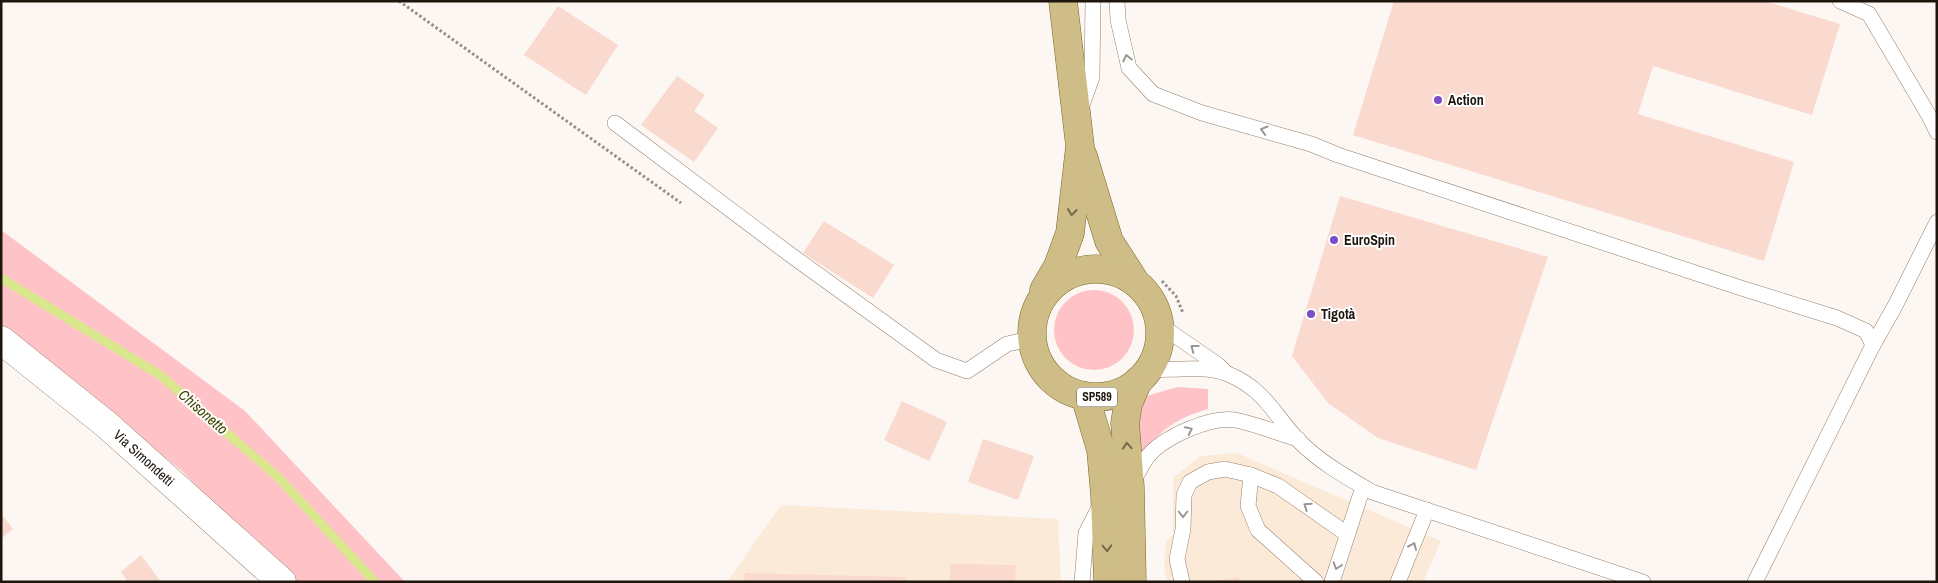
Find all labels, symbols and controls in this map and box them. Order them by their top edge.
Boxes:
one-way arrow [1122,53,1133,62]
place label: Action [1448,91,1484,109]
marker: Action [1432,94,1444,106]
one-way arrow [1260,126,1268,136]
one-way arrow [1067,208,1078,216]
place label: EuroSpin [1344,231,1395,249]
marker: EuroSpin [1328,234,1340,246]
place label: Tigotà [1321,305,1356,323]
marker: Tigotà [1305,308,1317,320]
one-way arrow [1191,346,1200,354]
water label: Chisonetto [174,384,233,439]
road number: SP589 [1077,388,1117,407]
street label: Via Simondetti [110,426,178,490]
one-way arrow [1183,426,1192,436]
one-way arrow [1121,441,1132,449]
one-way arrow [1303,503,1313,512]
one-way arrow [1178,510,1188,518]
one-way arrow [1406,542,1417,551]
one-way arrow [1102,544,1112,552]
one-way arrow [1333,562,1343,570]

